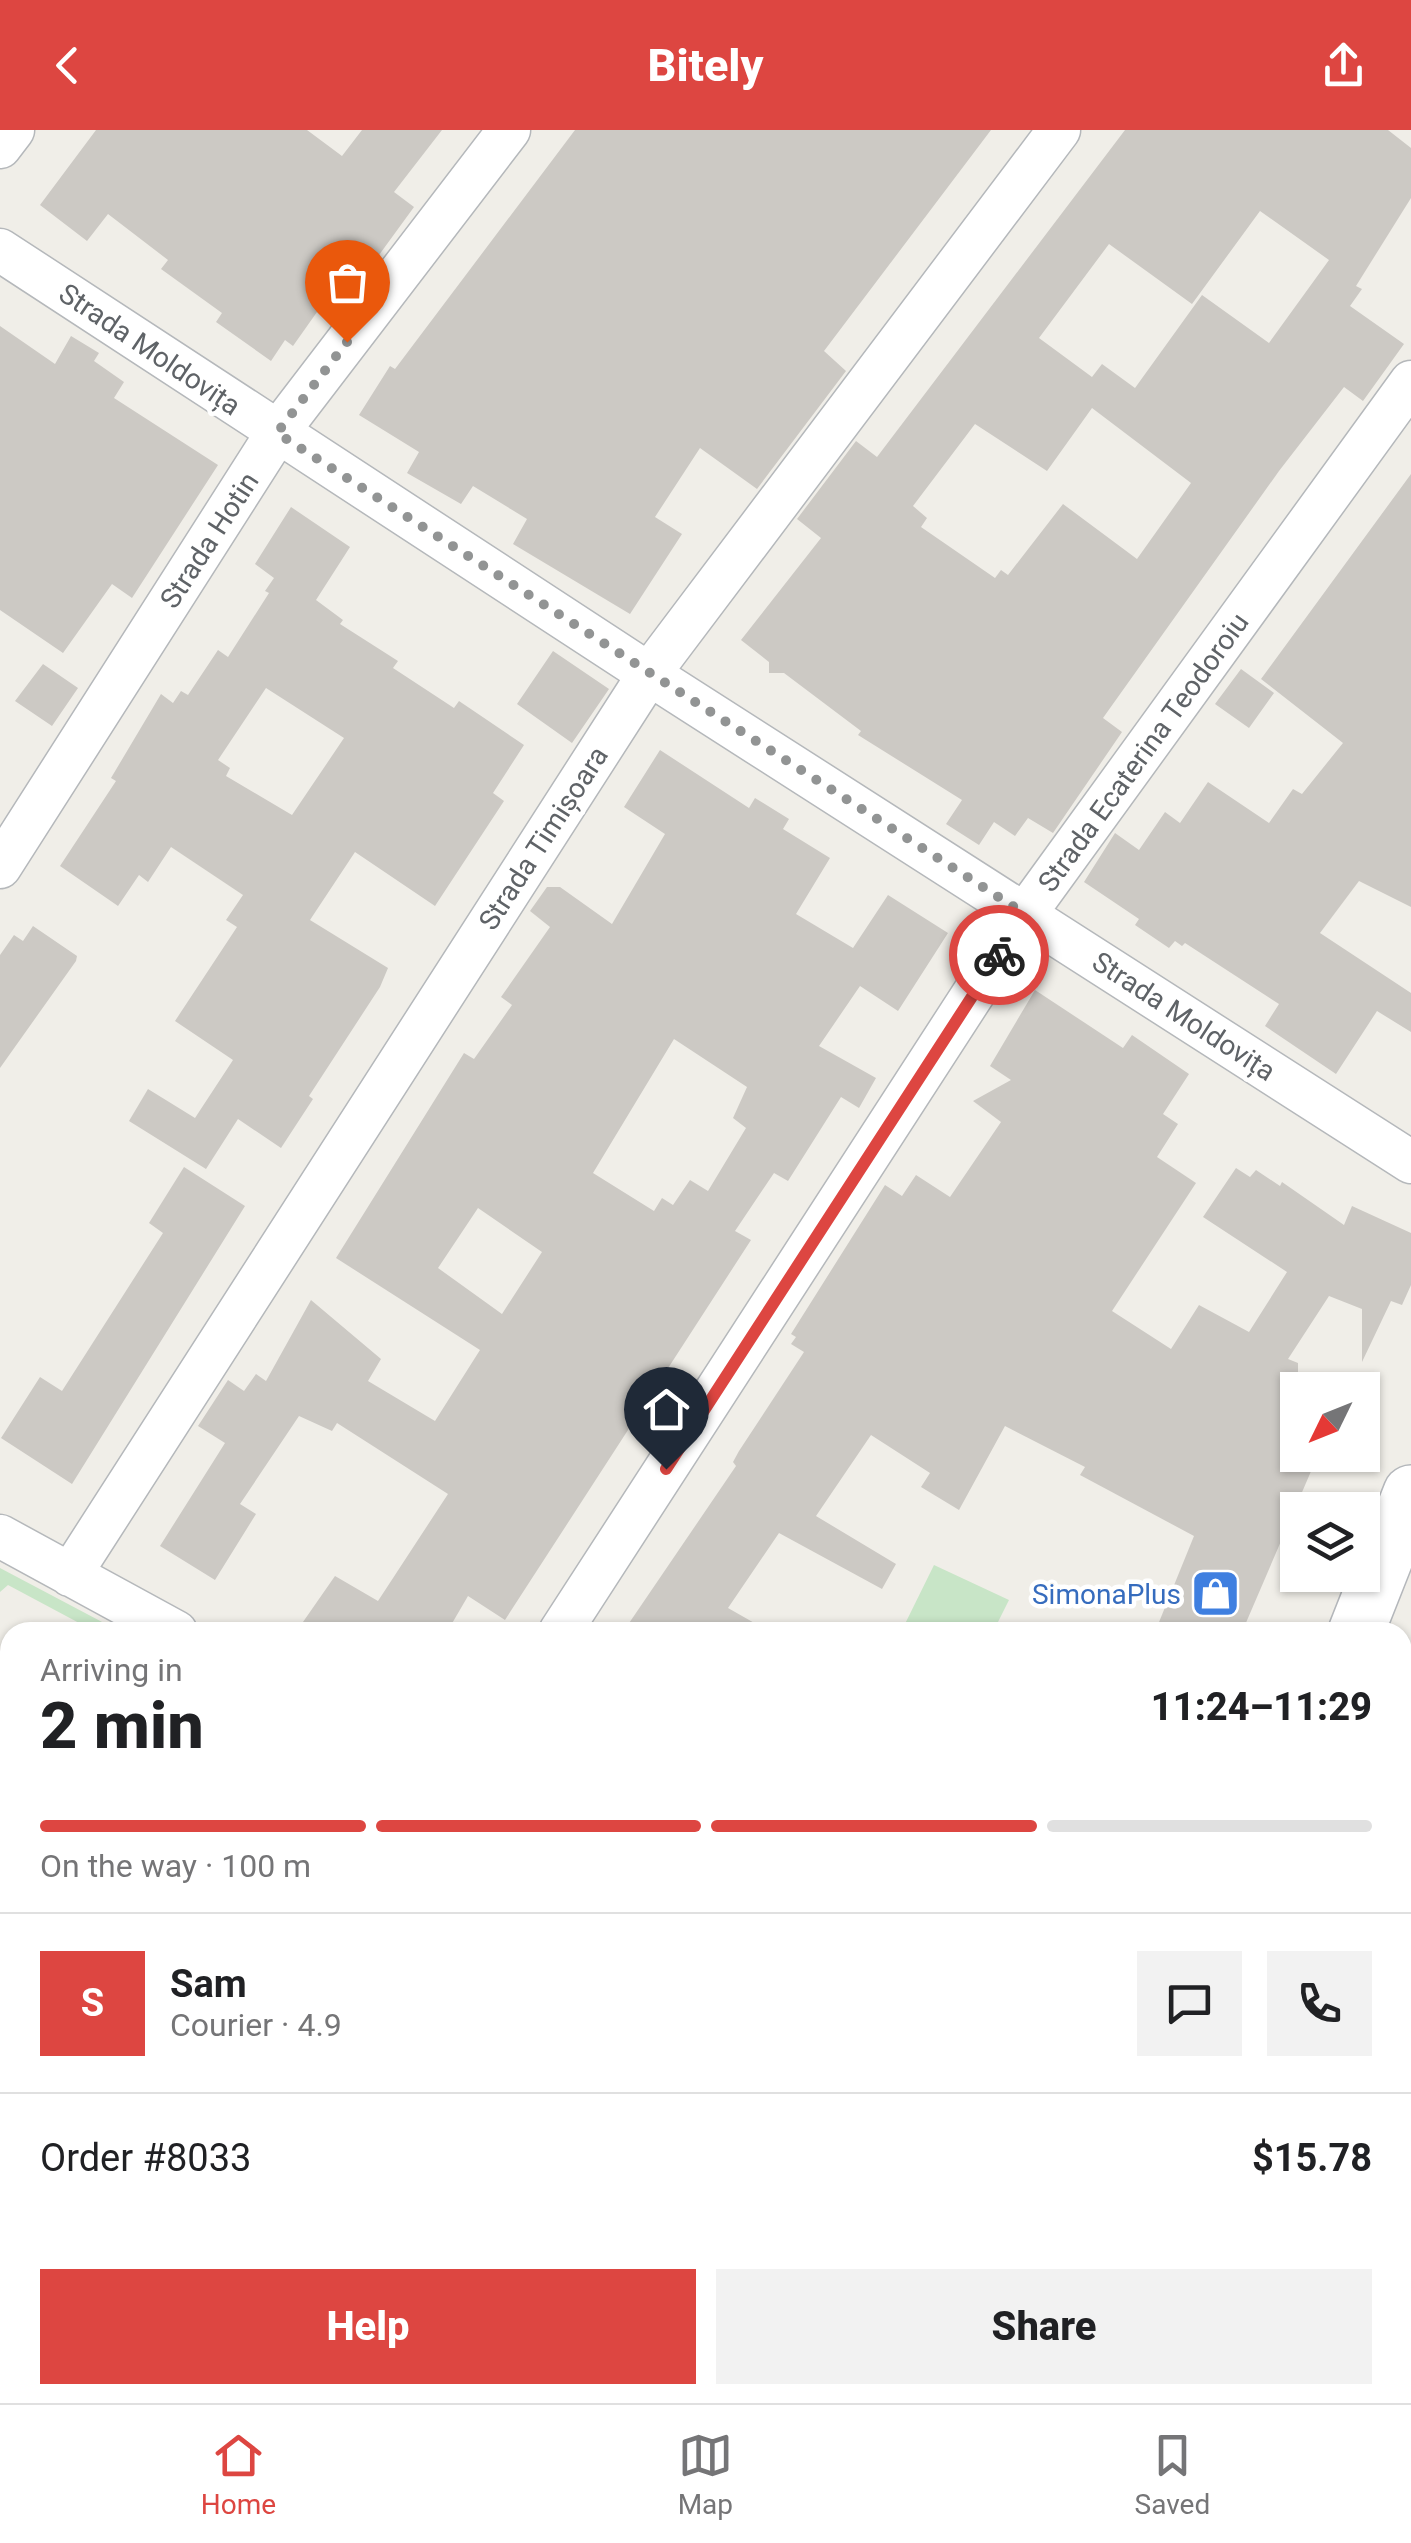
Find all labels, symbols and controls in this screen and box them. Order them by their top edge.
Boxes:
icon: back [40,38,95,93]
icon: share [1316,38,1371,93]
text: Bitely [648,39,763,92]
pin [305,240,390,343]
icon: bag [320,255,375,310]
street label: Strada Moldovița [53,277,247,422]
street label: Strada Hotin [153,466,266,614]
street label: Strada Ecaterina Teodoroiu [1031,607,1256,898]
street label: Strada Timișoara [472,740,615,936]
courier [949,905,1049,1005]
icon: bike [972,928,1027,983]
street label: Strada Moldovița [1086,945,1281,1088]
pin [624,1367,709,1470]
north arrow [1280,1372,1380,1472]
map controls [1280,1372,1380,1592]
icon: home [639,1382,694,1437]
button: layers [1280,1492,1380,1592]
shop icon: SimonaPlus [1190,1568,1242,1620]
place label: SimonaPlus [1032,1578,1181,1611]
text: Arriving in [40,1651,183,1689]
text: 11:24–11:29 [1151,1685,1372,1729]
text: 2 min [40,1688,204,1764]
text: On the way · 100 m [40,1847,311,1885]
button: chat [1137,1951,1242,2056]
button: phone [1267,1951,1372,2056]
text: Sam [170,1962,247,2006]
text: S [81,1981,104,2025]
text: Courier · 4.9 [170,2006,342,2044]
text: Order #8033 [40,2136,251,2180]
text: $15.78 [1252,2136,1372,2180]
button: Help [40,2269,696,2384]
button: Share [716,2269,1372,2384]
tab: Home [201,2428,276,2521]
tab: Map [678,2428,733,2521]
tab: Saved [1135,2428,1210,2521]

